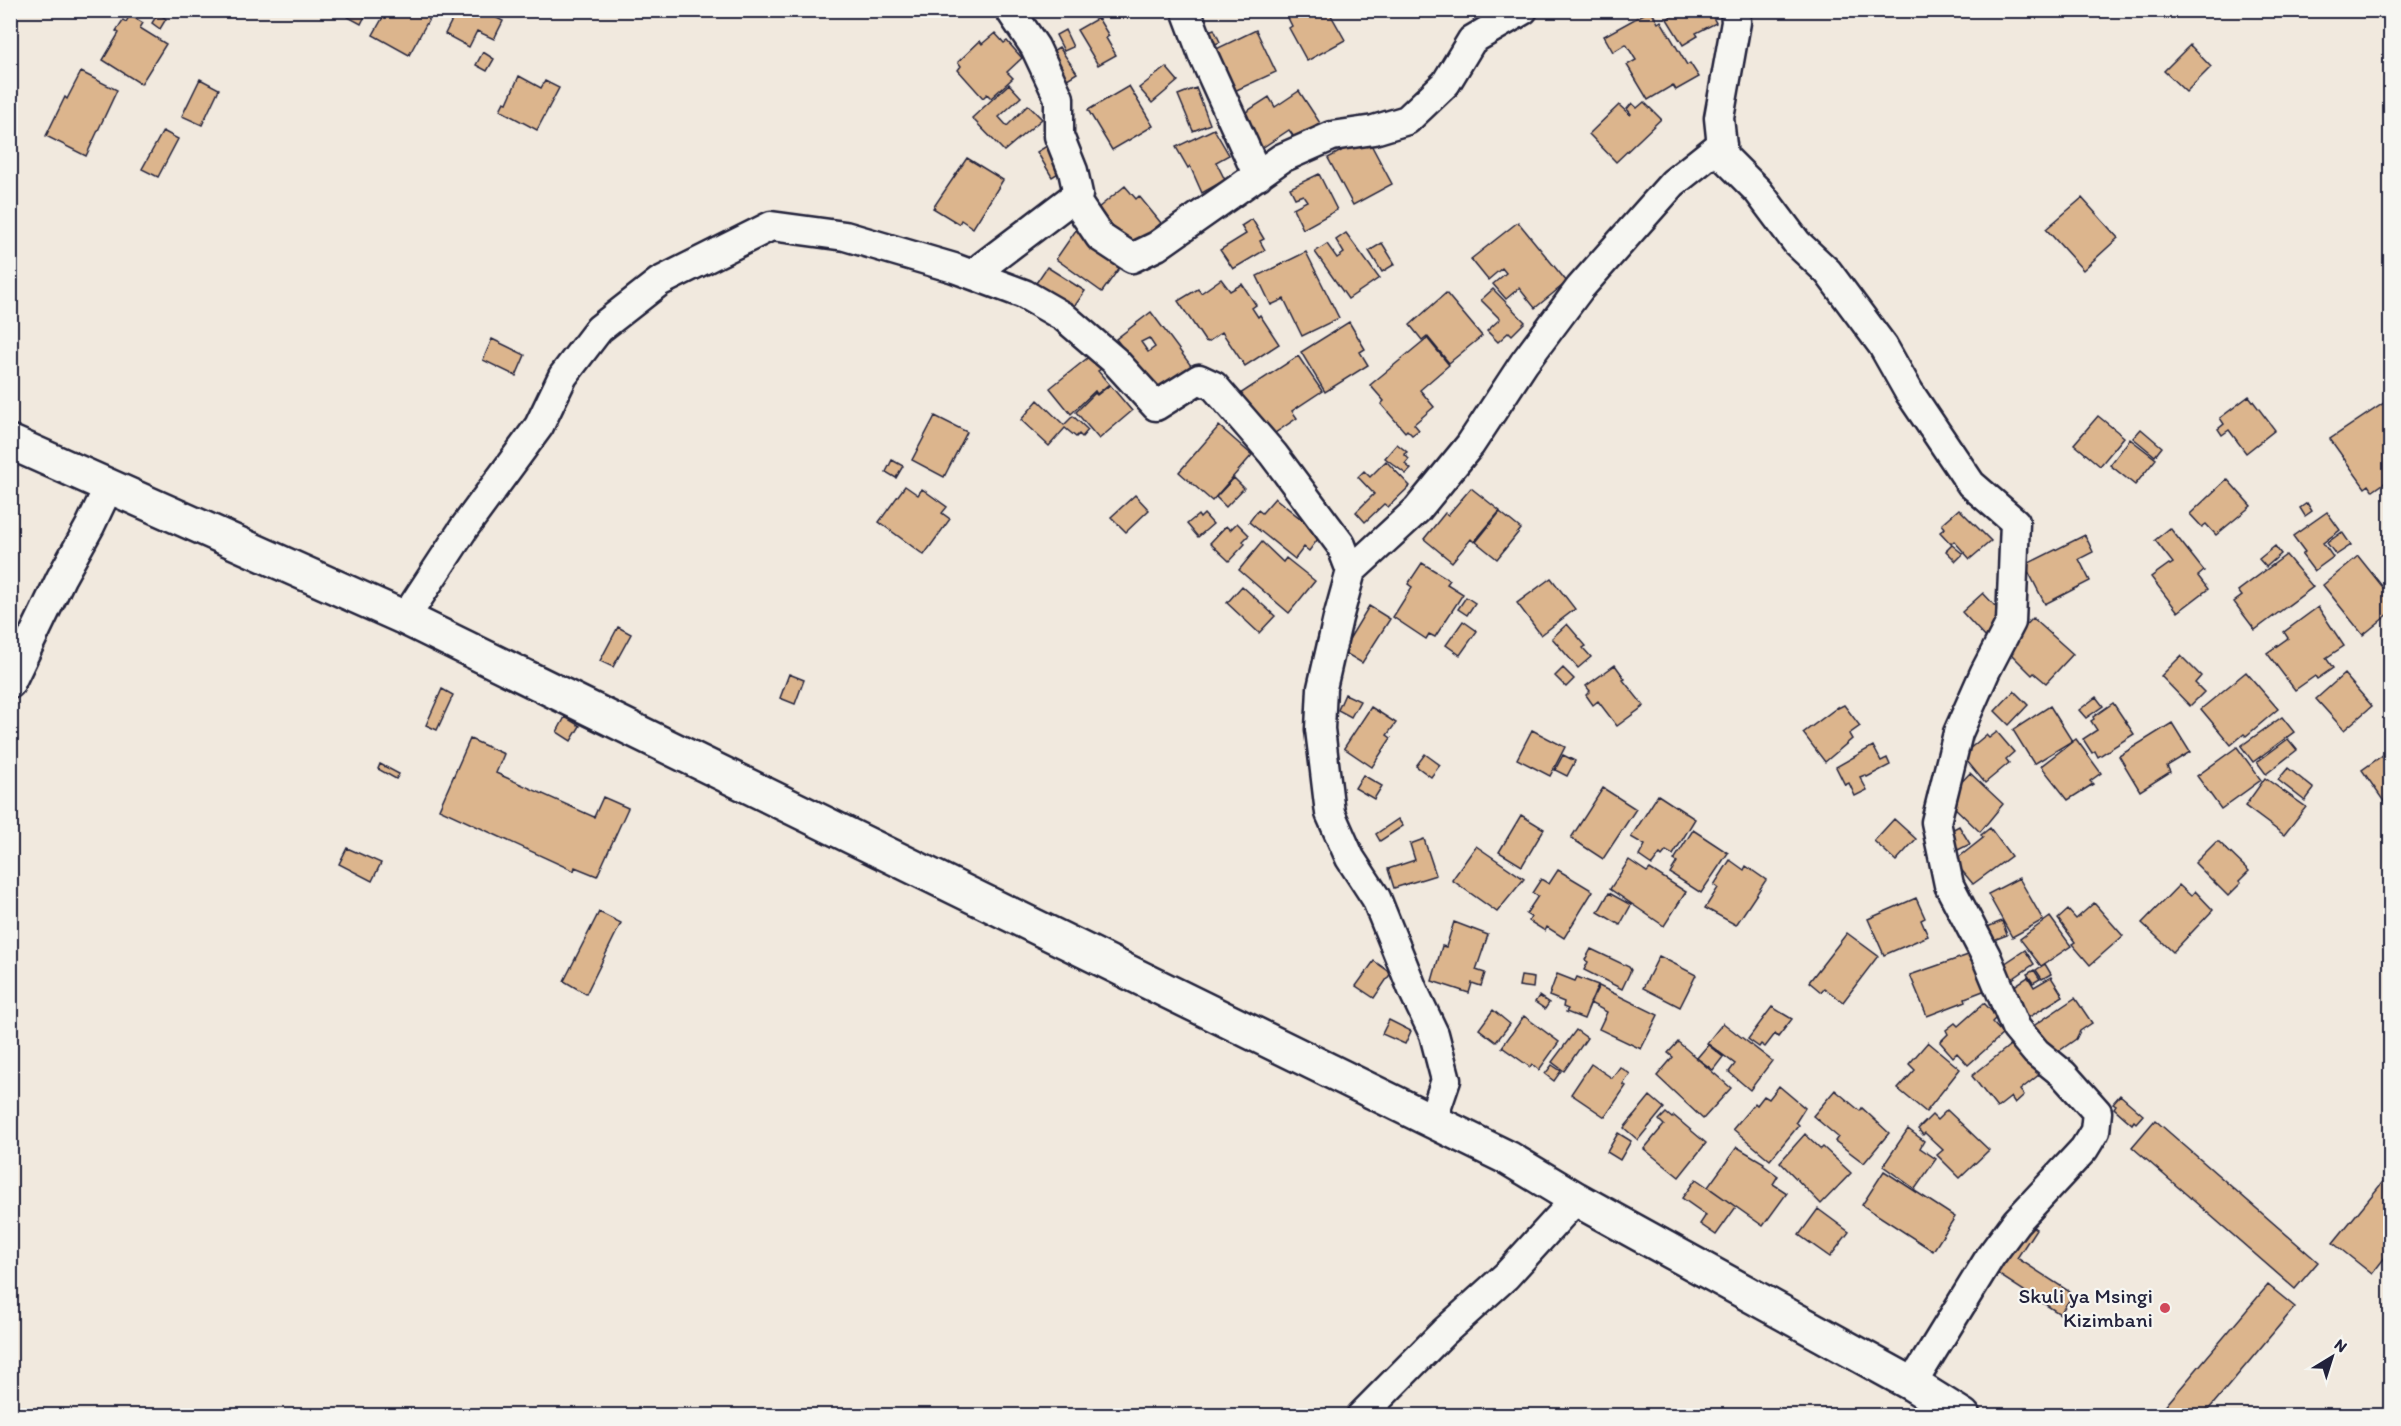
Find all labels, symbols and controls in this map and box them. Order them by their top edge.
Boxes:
place label: Skuli ya Msingi Kizimbani [2019,1283,2153,1332]
marker: Skuli ya Msingi Kizimbani [2158,1301,2172,1315]
north arrow [2302,1327,2362,1387]
text: N [2331,1335,2351,1356]

